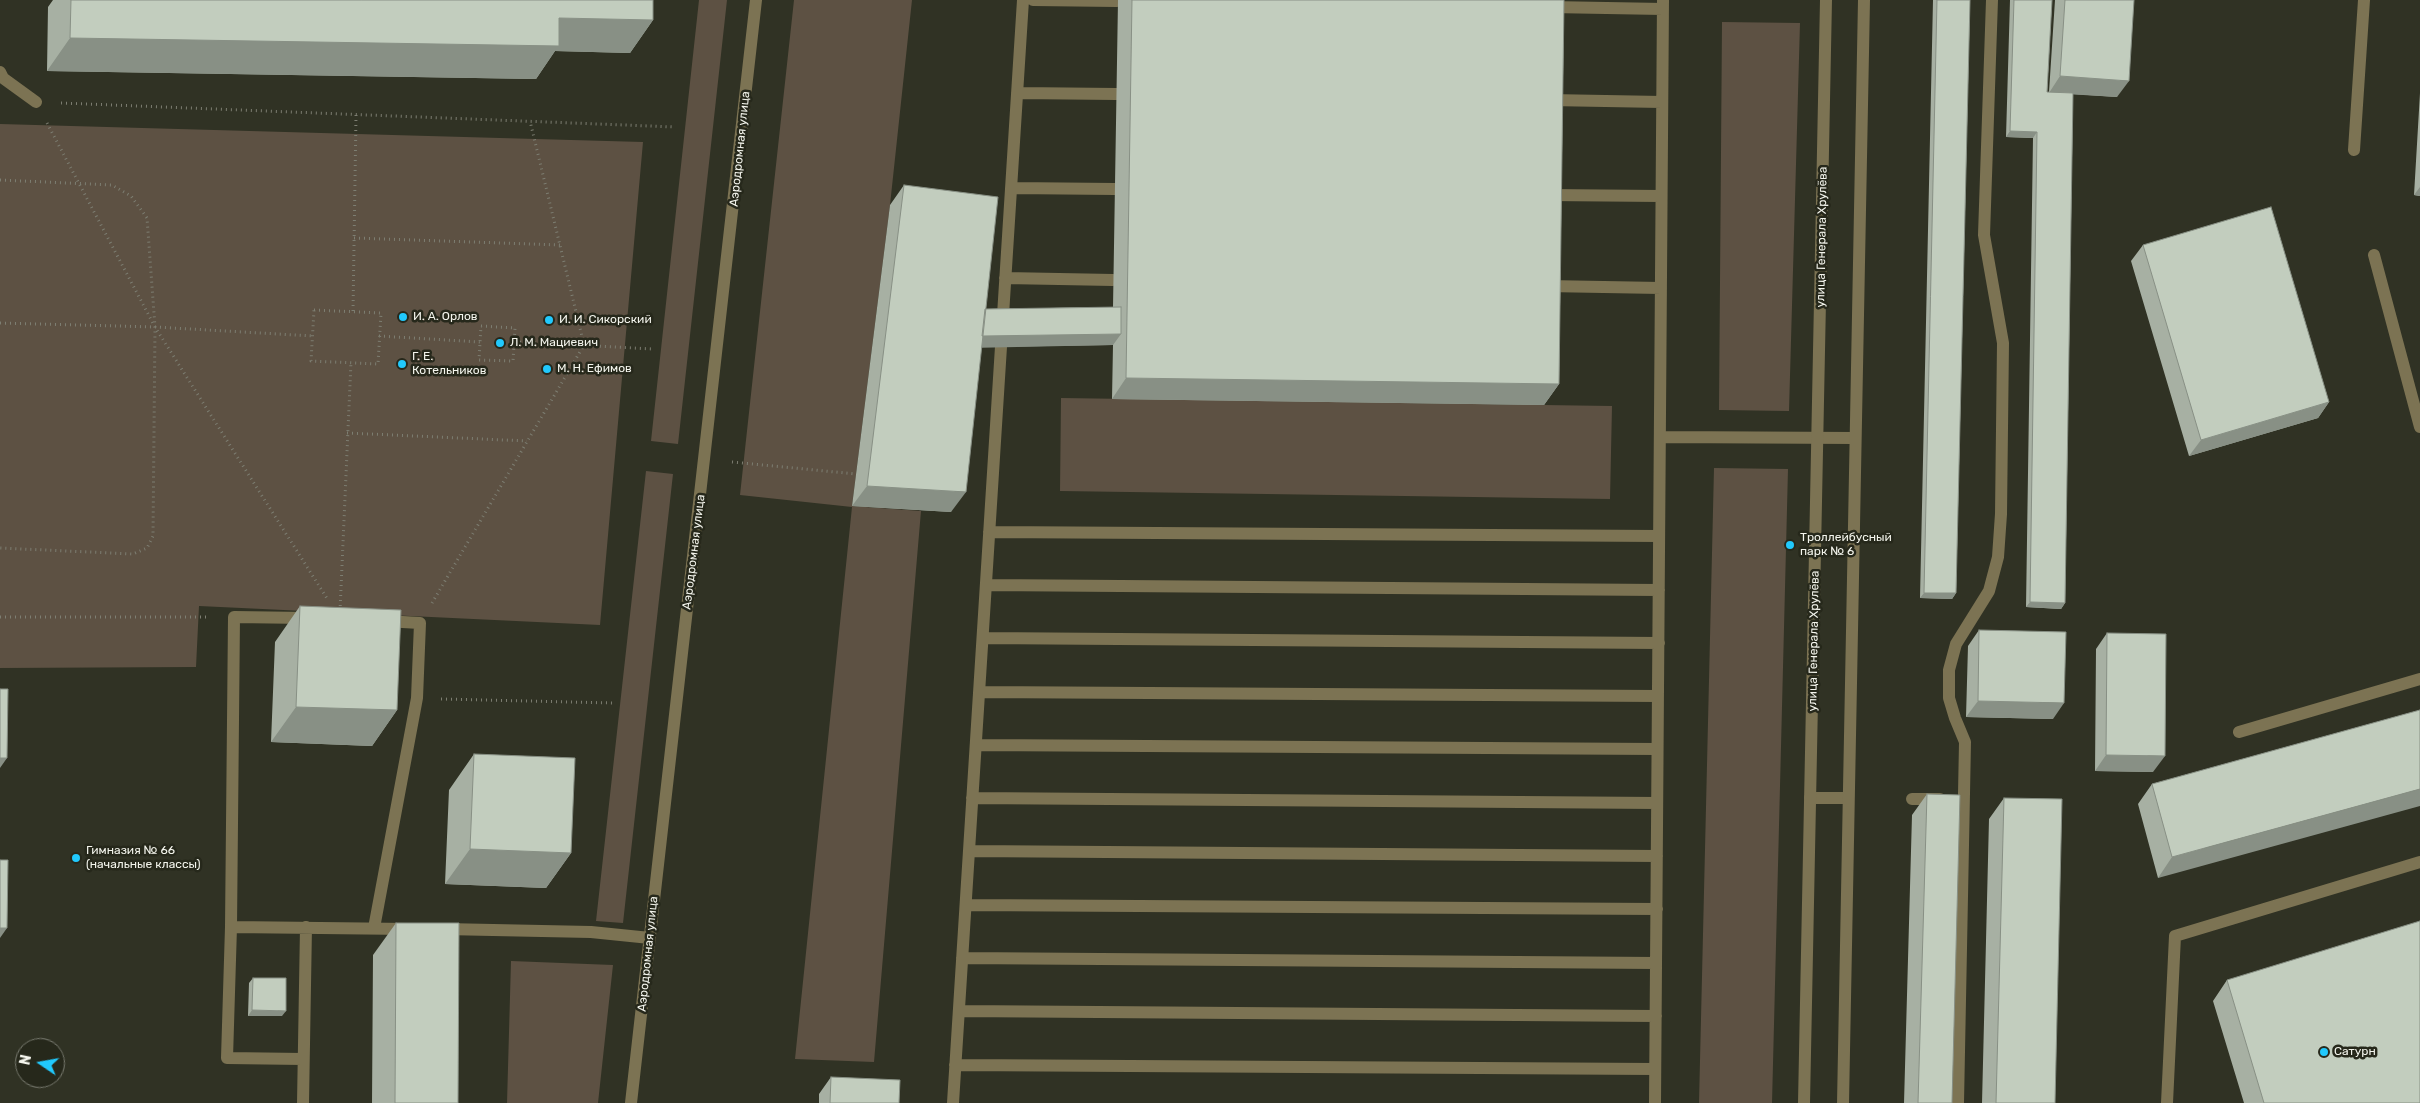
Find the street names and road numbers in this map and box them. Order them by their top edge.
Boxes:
street label: Аэродромная улица [727,91,753,207]
street label: улица Генерала Хрулёва [1814,166,1830,308]
street label: Аэродромная улица [680,494,708,610]
street label: улица Генерала Хрулёва [1806,570,1822,712]
street label: Аэродромная улица [635,896,661,1012]

